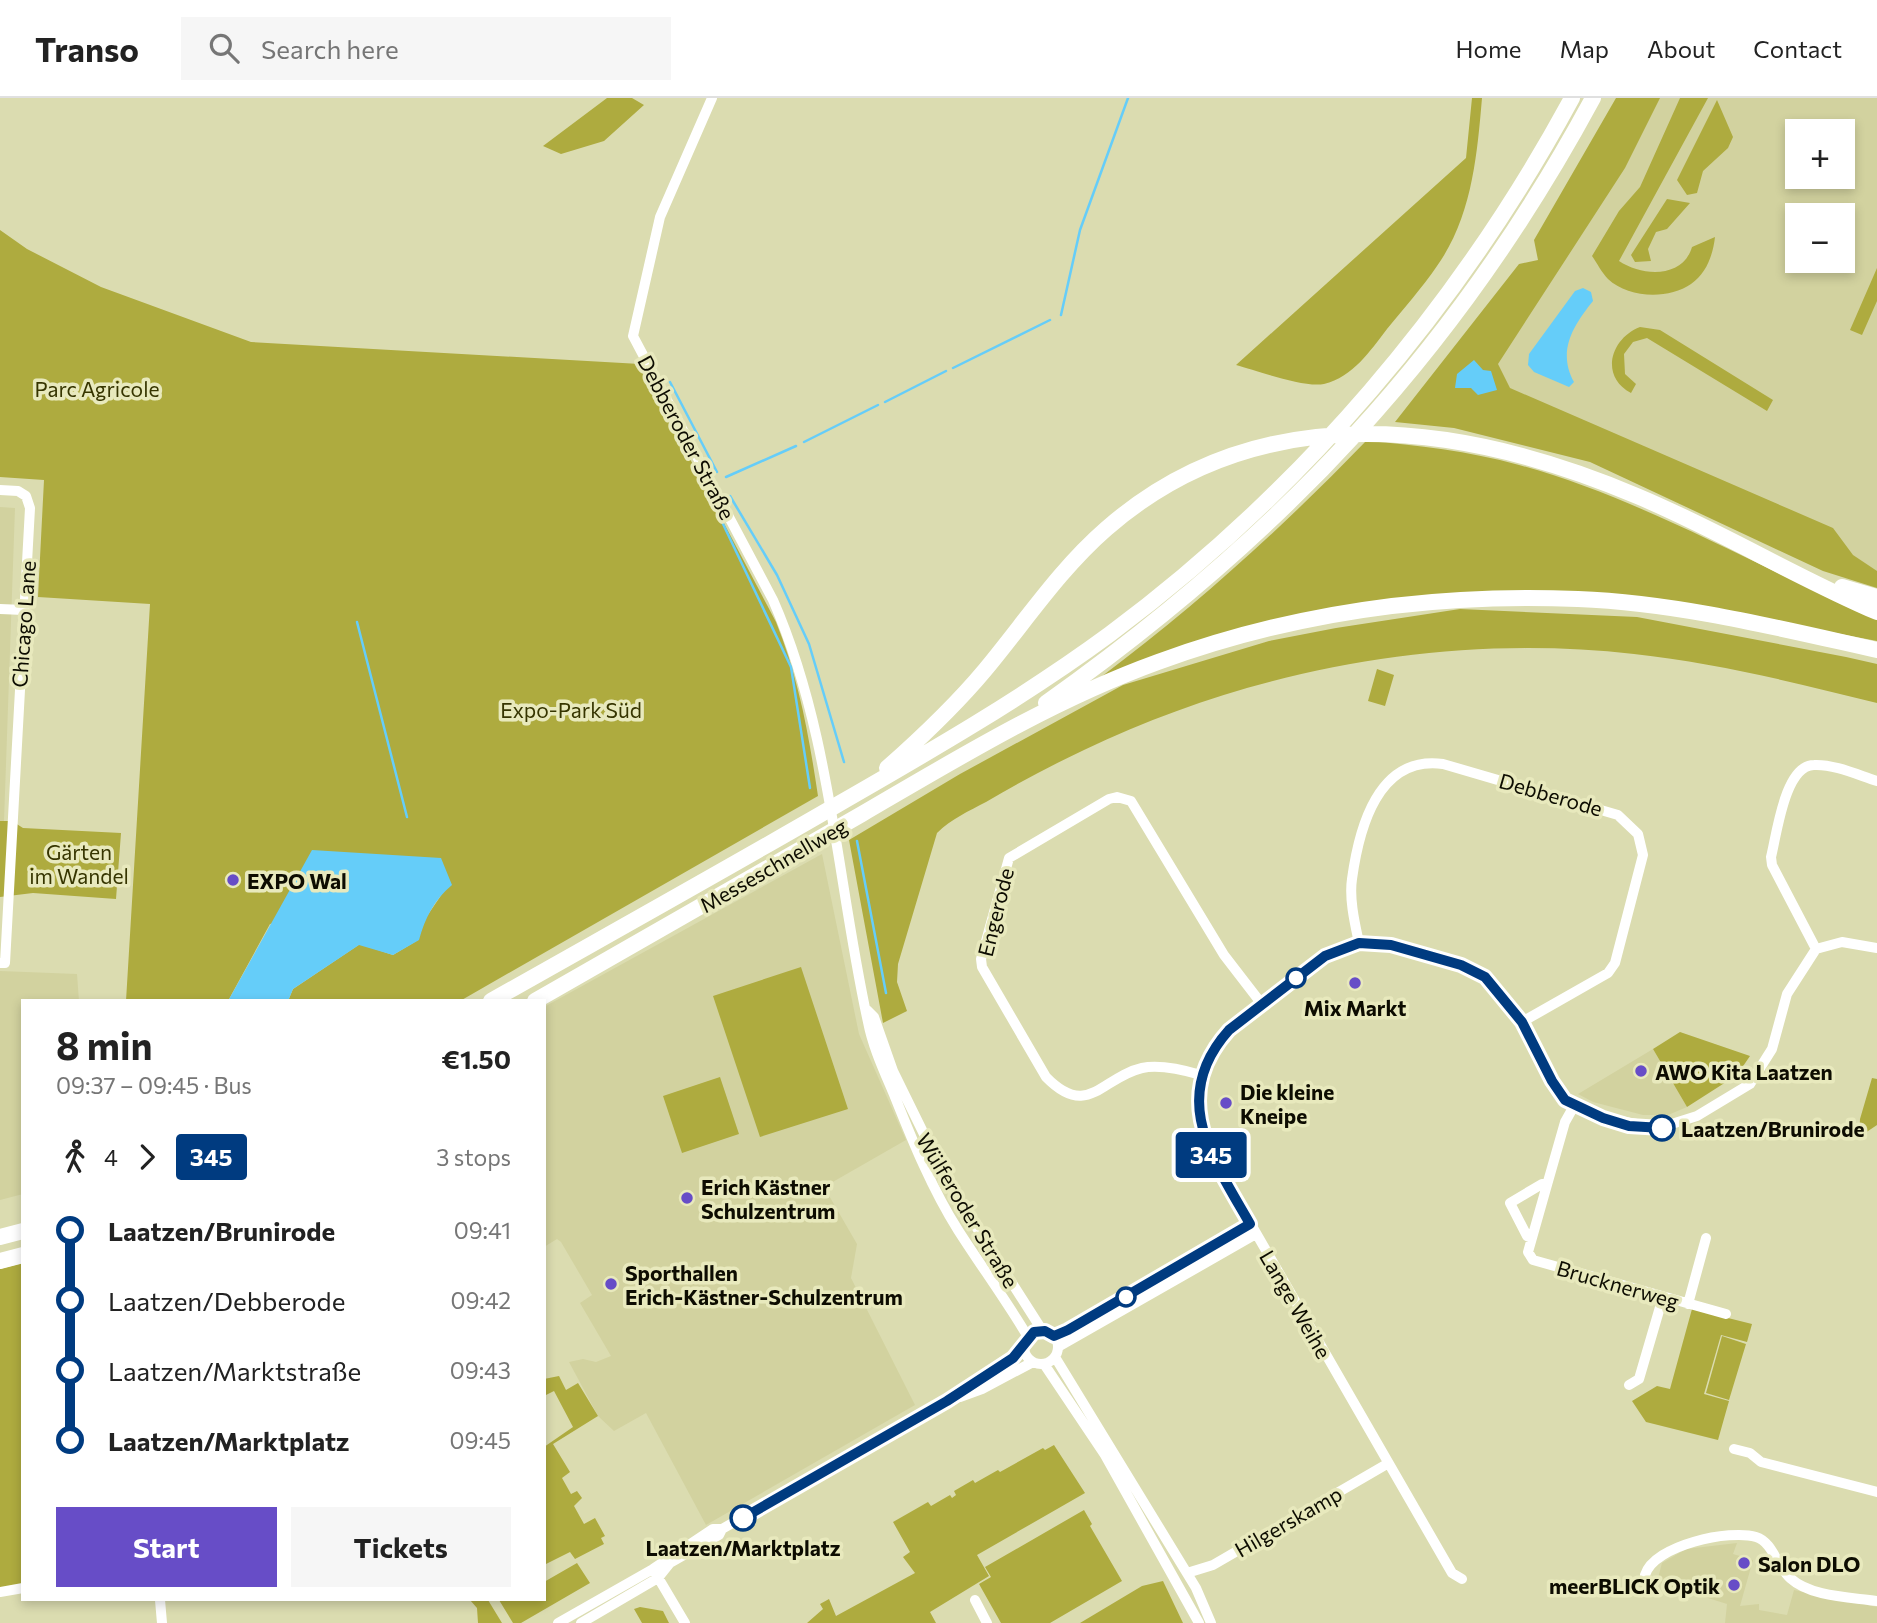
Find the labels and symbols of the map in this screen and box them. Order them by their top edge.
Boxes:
street label: Debberoder Straße [633,351,741,523]
park label: Parc Agricole [34,376,160,401]
street label: Chicago Lane [6,560,40,688]
park label: Expo-Park Süd [500,697,642,722]
street label: Debberode [1496,767,1606,821]
street label: Messeschnellweg [695,813,851,917]
park label: Gärten im Wandel [29,839,129,888]
street label: Engerode [972,865,1018,959]
place label: EXPO Wal [247,868,347,893]
marker: EXPO Wal [225,872,241,888]
unlabelled marker [1286,968,1306,988]
marker: Mix Markt [1347,975,1363,991]
place label: Mix Markt [1304,995,1406,1020]
place label: AWO Kita Laatzen [1655,1059,1833,1084]
marker: AWO Kita Laatzen [1633,1063,1649,1079]
place label: Die kleine Kneipe [1240,1079,1334,1128]
marker: Die kleine Kneipe [1218,1095,1234,1111]
marker: Laatzen/Brunirode [1649,1115,1675,1141]
place label: Laatzen/Brunirode [1681,1116,1865,1141]
street label: Wülferoder Straße [912,1128,1024,1292]
line badge: 345 [1171,1132,1251,1178]
place label: Erich Kästner Schulzentrum [701,1174,835,1223]
marker: Erich Kästner Schulzentrum [679,1190,695,1206]
street label: Lange Weihe [1255,1245,1337,1363]
street label: Brucknerweg [1554,1255,1682,1313]
place label: Sporthallen Erich-Kästner-Schulzentrum [625,1260,903,1309]
marker: Sporthallen Erich-Kästner-Schulzentrum [603,1276,619,1292]
unlabelled marker [1116,1287,1136,1307]
street label: Hilgerskamp [1230,1480,1346,1562]
marker: Laatzen/Marktplatz [730,1505,756,1531]
place label: Laatzen/Marktplatz [645,1535,841,1560]
place label: Salon DLO [1758,1551,1860,1576]
marker: Salon DLO [1736,1555,1752,1571]
place label: meerBLICK Optik [1549,1573,1720,1598]
marker: meerBLICK Optik [1726,1577,1742,1593]

